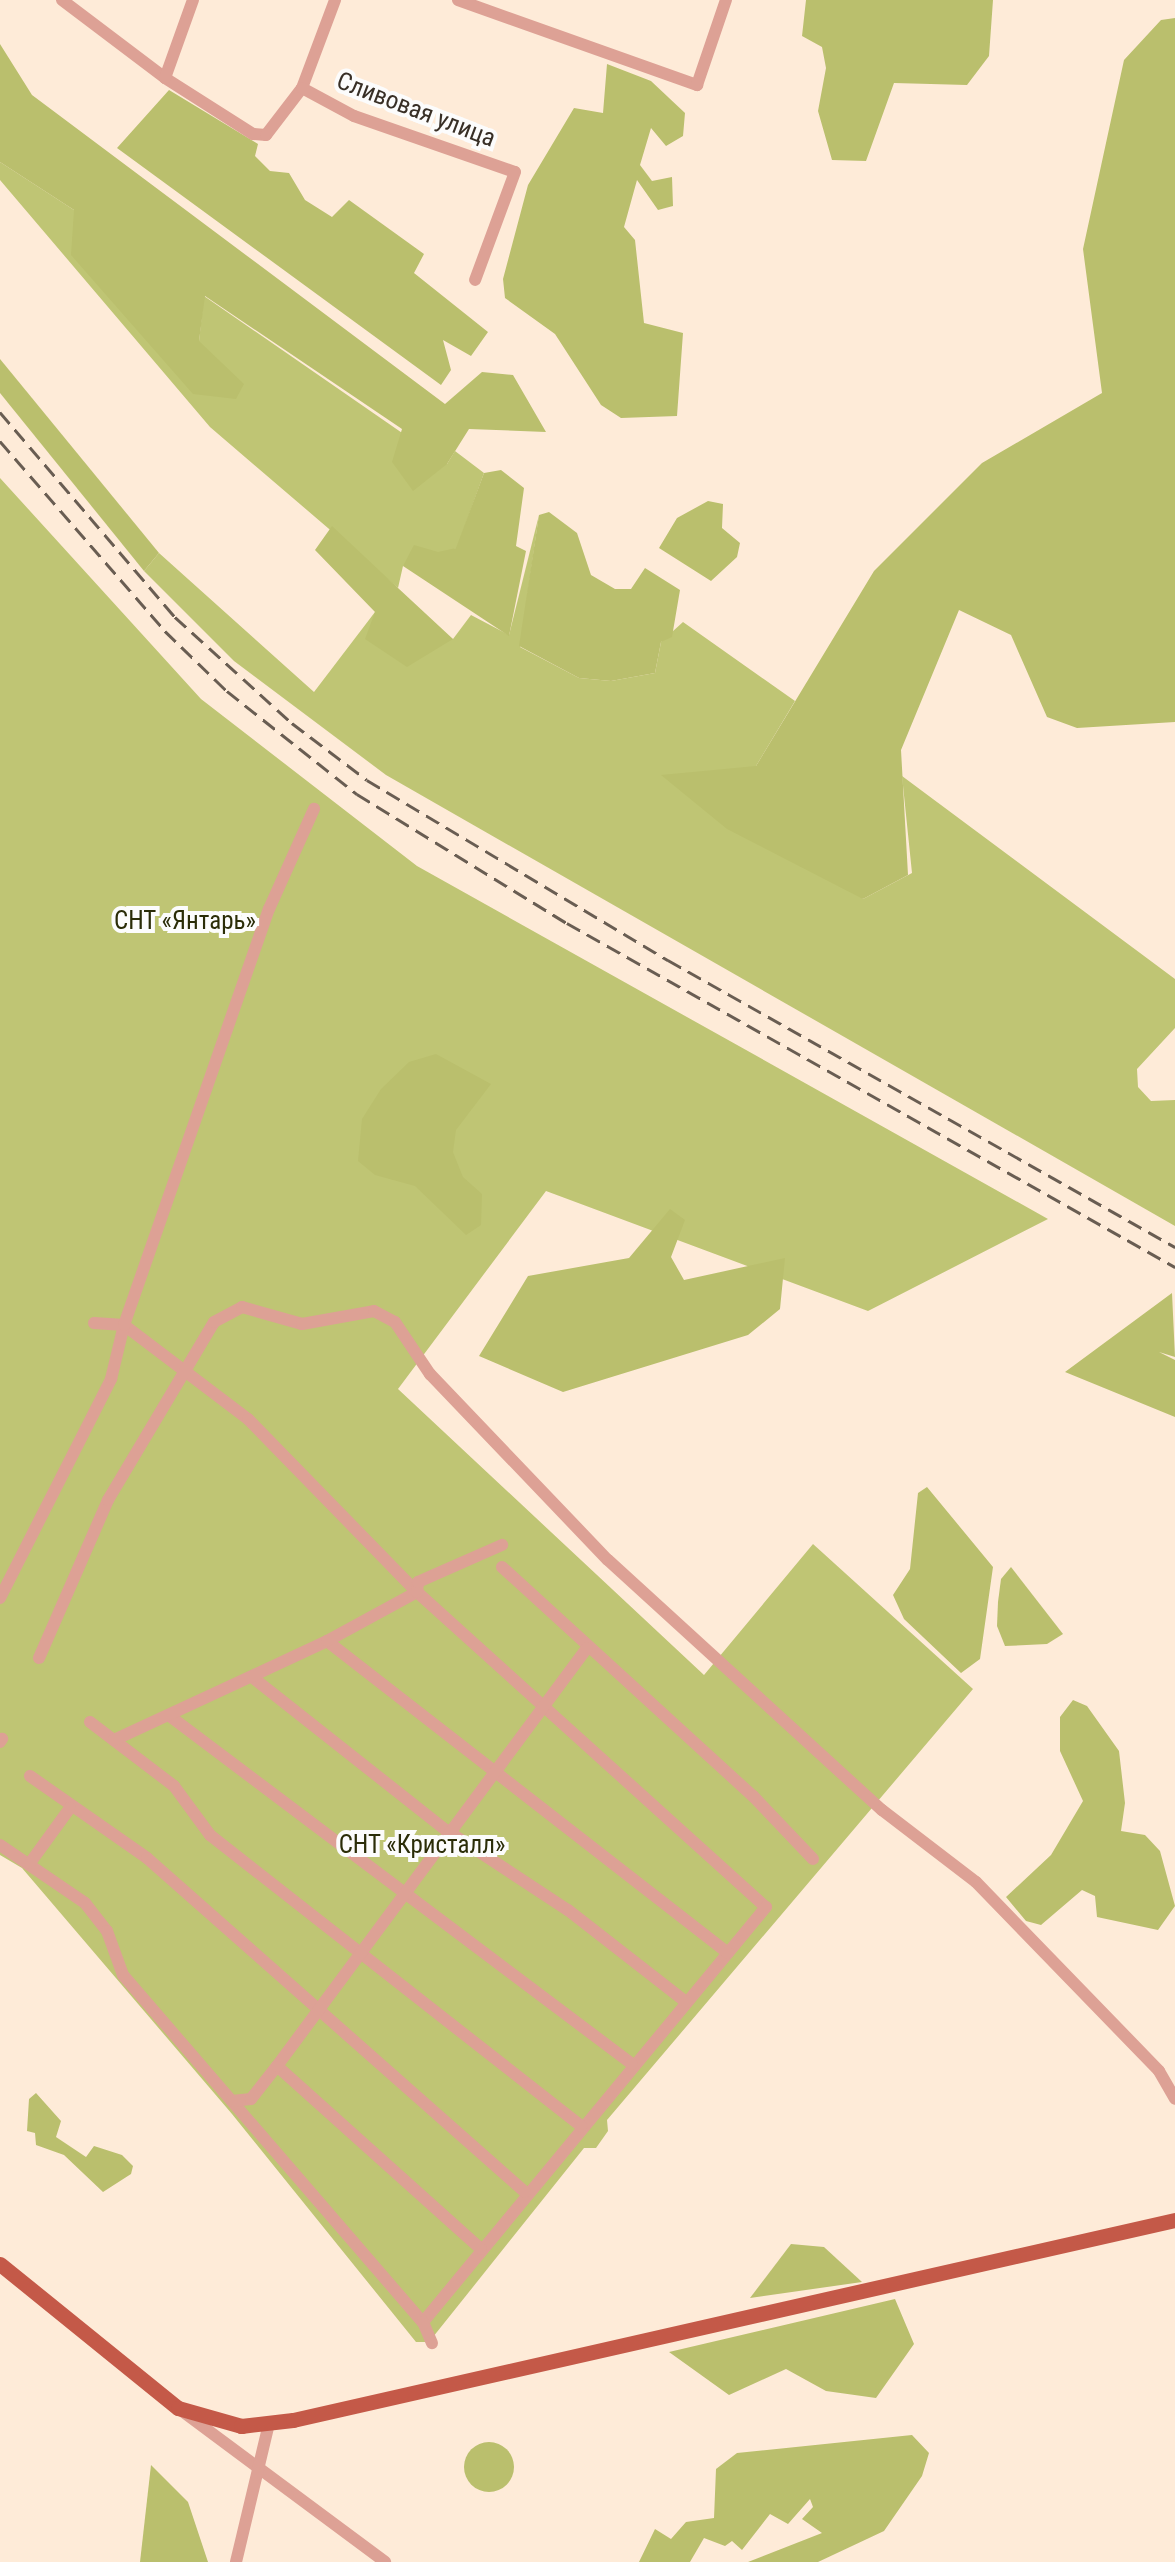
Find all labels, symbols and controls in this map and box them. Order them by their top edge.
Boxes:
street label: Сливовая улица [332,66,500,154]
park label: СНТ «Янтарь» [114,906,256,936]
park label: СНТ «Кристалл» [338,1830,506,1860]

